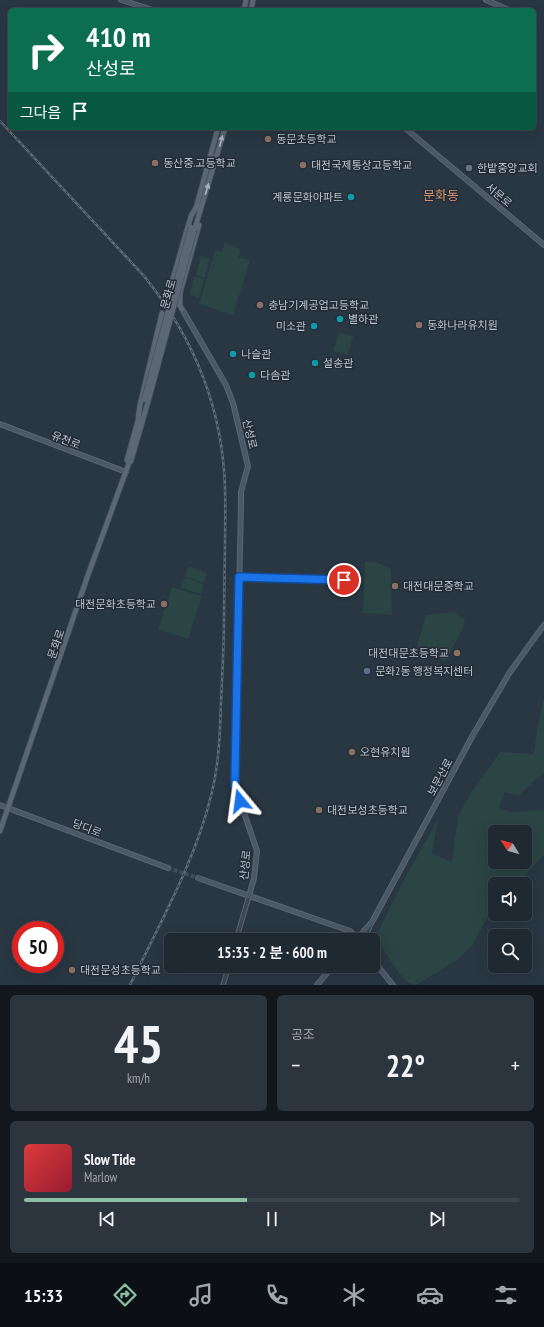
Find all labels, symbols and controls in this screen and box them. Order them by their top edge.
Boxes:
text: 410 m [86,18,150,55]
icon: right [20,24,72,76]
text: 산성로 [86,57,136,80]
icon: arrive [69,100,91,122]
text: 그다음 [20,103,61,122]
place label: 동문초등학교 [276,132,337,146]
marker: 동문초등학교 [263,134,273,144]
one-way arrow [219,135,225,147]
place label: 동산중.고등학교 [163,156,236,170]
marker: 동산중.고등학교 [150,158,160,168]
place label: 대전국제통상고등학교 [311,158,412,172]
marker: 대전국제통상고등학교 [298,160,308,170]
place label: 한밭중앙교회 [477,161,538,175]
marker: 한밭중앙교회 [464,163,474,173]
street label: 서문로 [483,180,515,210]
one-way arrow [204,182,210,194]
district label: 문화동 [423,187,459,204]
place label: 계룡문화아파트 [272,190,343,204]
marker: 계룡문화아파트 [346,192,356,202]
street label: 문화로 [157,278,179,310]
place label: 충남기계공업고등학교 [268,298,369,312]
marker: 충남기계공업고등학교 [255,300,265,310]
place label: 별하관 [348,312,378,326]
marker: 별하관 [335,314,345,324]
place label: 동화나라유치원 [427,318,498,332]
place label: 미소관 [276,319,306,333]
marker: 동화나라유치원 [414,320,424,330]
marker: 미소관 [309,321,319,331]
place label: 나슬관 [241,347,271,361]
marker: 나슬관 [228,349,238,359]
place label: 설송관 [323,356,353,370]
marker: 설송관 [310,358,320,368]
place label: 다솜관 [260,368,290,382]
marker: 다솜관 [247,370,257,380]
street label: 산성로 [240,418,260,450]
street label: 유천로 [49,428,83,452]
pin [327,563,361,597]
icon: arrive [333,569,355,591]
place label: 대전대문중학교 [403,579,474,593]
marker: 대전대문중학교 [390,581,400,591]
place label: 대전문화초등학교 [75,597,156,611]
marker: 대전문화초등학교 [159,599,169,609]
street label: 문화로 [44,627,68,661]
place label: 대전대문초등학교 [368,646,449,660]
marker: 대전대문초등학교 [452,648,462,658]
place label: 문화2동 행정복지센터 [375,664,473,678]
marker: 문화2동 행정복지센터 [362,666,372,676]
place label: 오현유치원 [360,745,411,759]
marker: 오현유치원 [347,747,357,757]
street label: 보문산로 [424,756,456,798]
position arrow [219,780,261,822]
place label: 대전보성초등학교 [327,803,408,817]
marker: 대전보성초등학교 [314,805,324,815]
street label: 당디로 [70,816,104,840]
north arrow [488,825,532,869]
map controls [488,825,532,973]
street label: 산성로 [236,849,254,881]
button: sound [488,877,532,921]
speed limit sign: 50 [12,921,64,973]
button: search [488,929,532,973]
text: 15:35 · 2 분 · 600 m [217,943,327,962]
place label: 대전문성초등학교 [80,963,161,977]
marker: 대전문성초등학교 [67,965,77,975]
text: 45 [114,1010,163,1077]
text: 공조 [291,1026,315,1043]
text: 22° [386,1046,425,1085]
text: − [291,1051,300,1079]
text: + [511,1051,520,1079]
text: km/h [127,1070,150,1087]
text: Slow Tide [84,1150,136,1169]
text: Marlow [84,1169,117,1186]
icon: previous [96,1208,118,1230]
icon: pause [261,1208,283,1230]
icon: next [426,1208,448,1230]
icon: directions [111,1281,139,1309]
icon: music [187,1281,215,1309]
icon: phone [263,1281,291,1309]
icon: climate [340,1281,368,1309]
icon: car [416,1281,444,1309]
icon: filters [492,1281,520,1309]
text: 15:33 [24,1284,63,1307]

